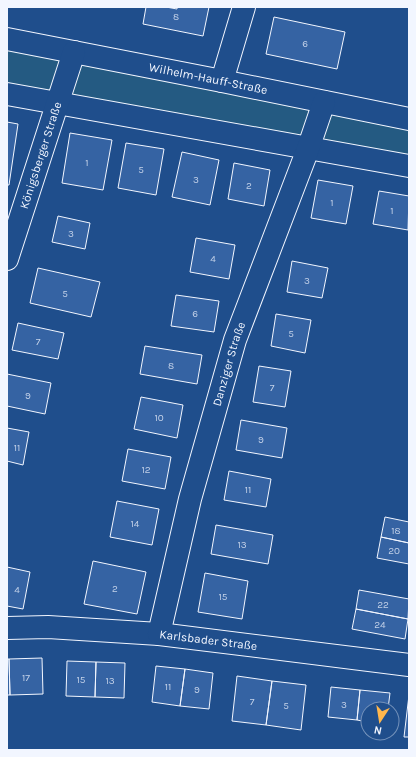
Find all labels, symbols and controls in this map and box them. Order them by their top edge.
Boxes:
house number: 8 [173,11,179,23]
house number: 6 [302,38,308,50]
street label: Wilhelm-Hauff-Straße [148,60,269,97]
street label: Königsberger Straße [17,100,64,211]
house number: 1 [85,157,89,169]
house number: 5 [138,164,144,176]
house number: 3 [193,174,199,186]
house number: 2 [246,180,252,192]
house number: 1 [330,197,334,209]
house number: 1 [390,205,394,217]
house number: 3 [68,228,74,240]
house number: 4 [210,253,216,265]
house number: 3 [304,275,310,287]
house number: 5 [62,288,68,300]
house number: 6 [192,308,198,320]
street label: Danziger Straße [210,320,248,408]
house number: 5 [288,328,294,340]
house number: 7 [36,336,41,348]
house number: 8 [168,360,174,372]
house number: 7 [270,382,275,394]
house number: 9 [25,390,31,402]
house number: 10 [154,412,164,424]
house number: 9 [258,434,264,446]
house number: 11 [14,442,20,454]
house number: 12 [141,464,151,476]
house number: 11 [245,484,251,496]
house number: 14 [131,518,140,530]
house number: 18 [391,525,401,537]
house number: 13 [237,539,247,551]
house number: 20 [388,545,400,557]
house number: 2 [112,583,118,595]
house number: 4 [14,584,20,596]
house number: 15 [219,591,228,603]
house number: 22 [377,599,389,611]
house number: 24 [374,619,386,631]
street label: Karlsbader Straße [159,627,258,653]
house number: 17 [22,672,30,684]
house number: 15 [77,674,86,686]
house number: 13 [105,675,115,687]
house number: 11 [165,681,171,693]
house number: 9 [194,684,200,696]
house number: 7 [250,696,255,708]
house number: 3 [341,699,347,711]
house number: 5 [283,700,289,712]
north arrow [360,701,400,741]
text: N [373,723,383,737]

